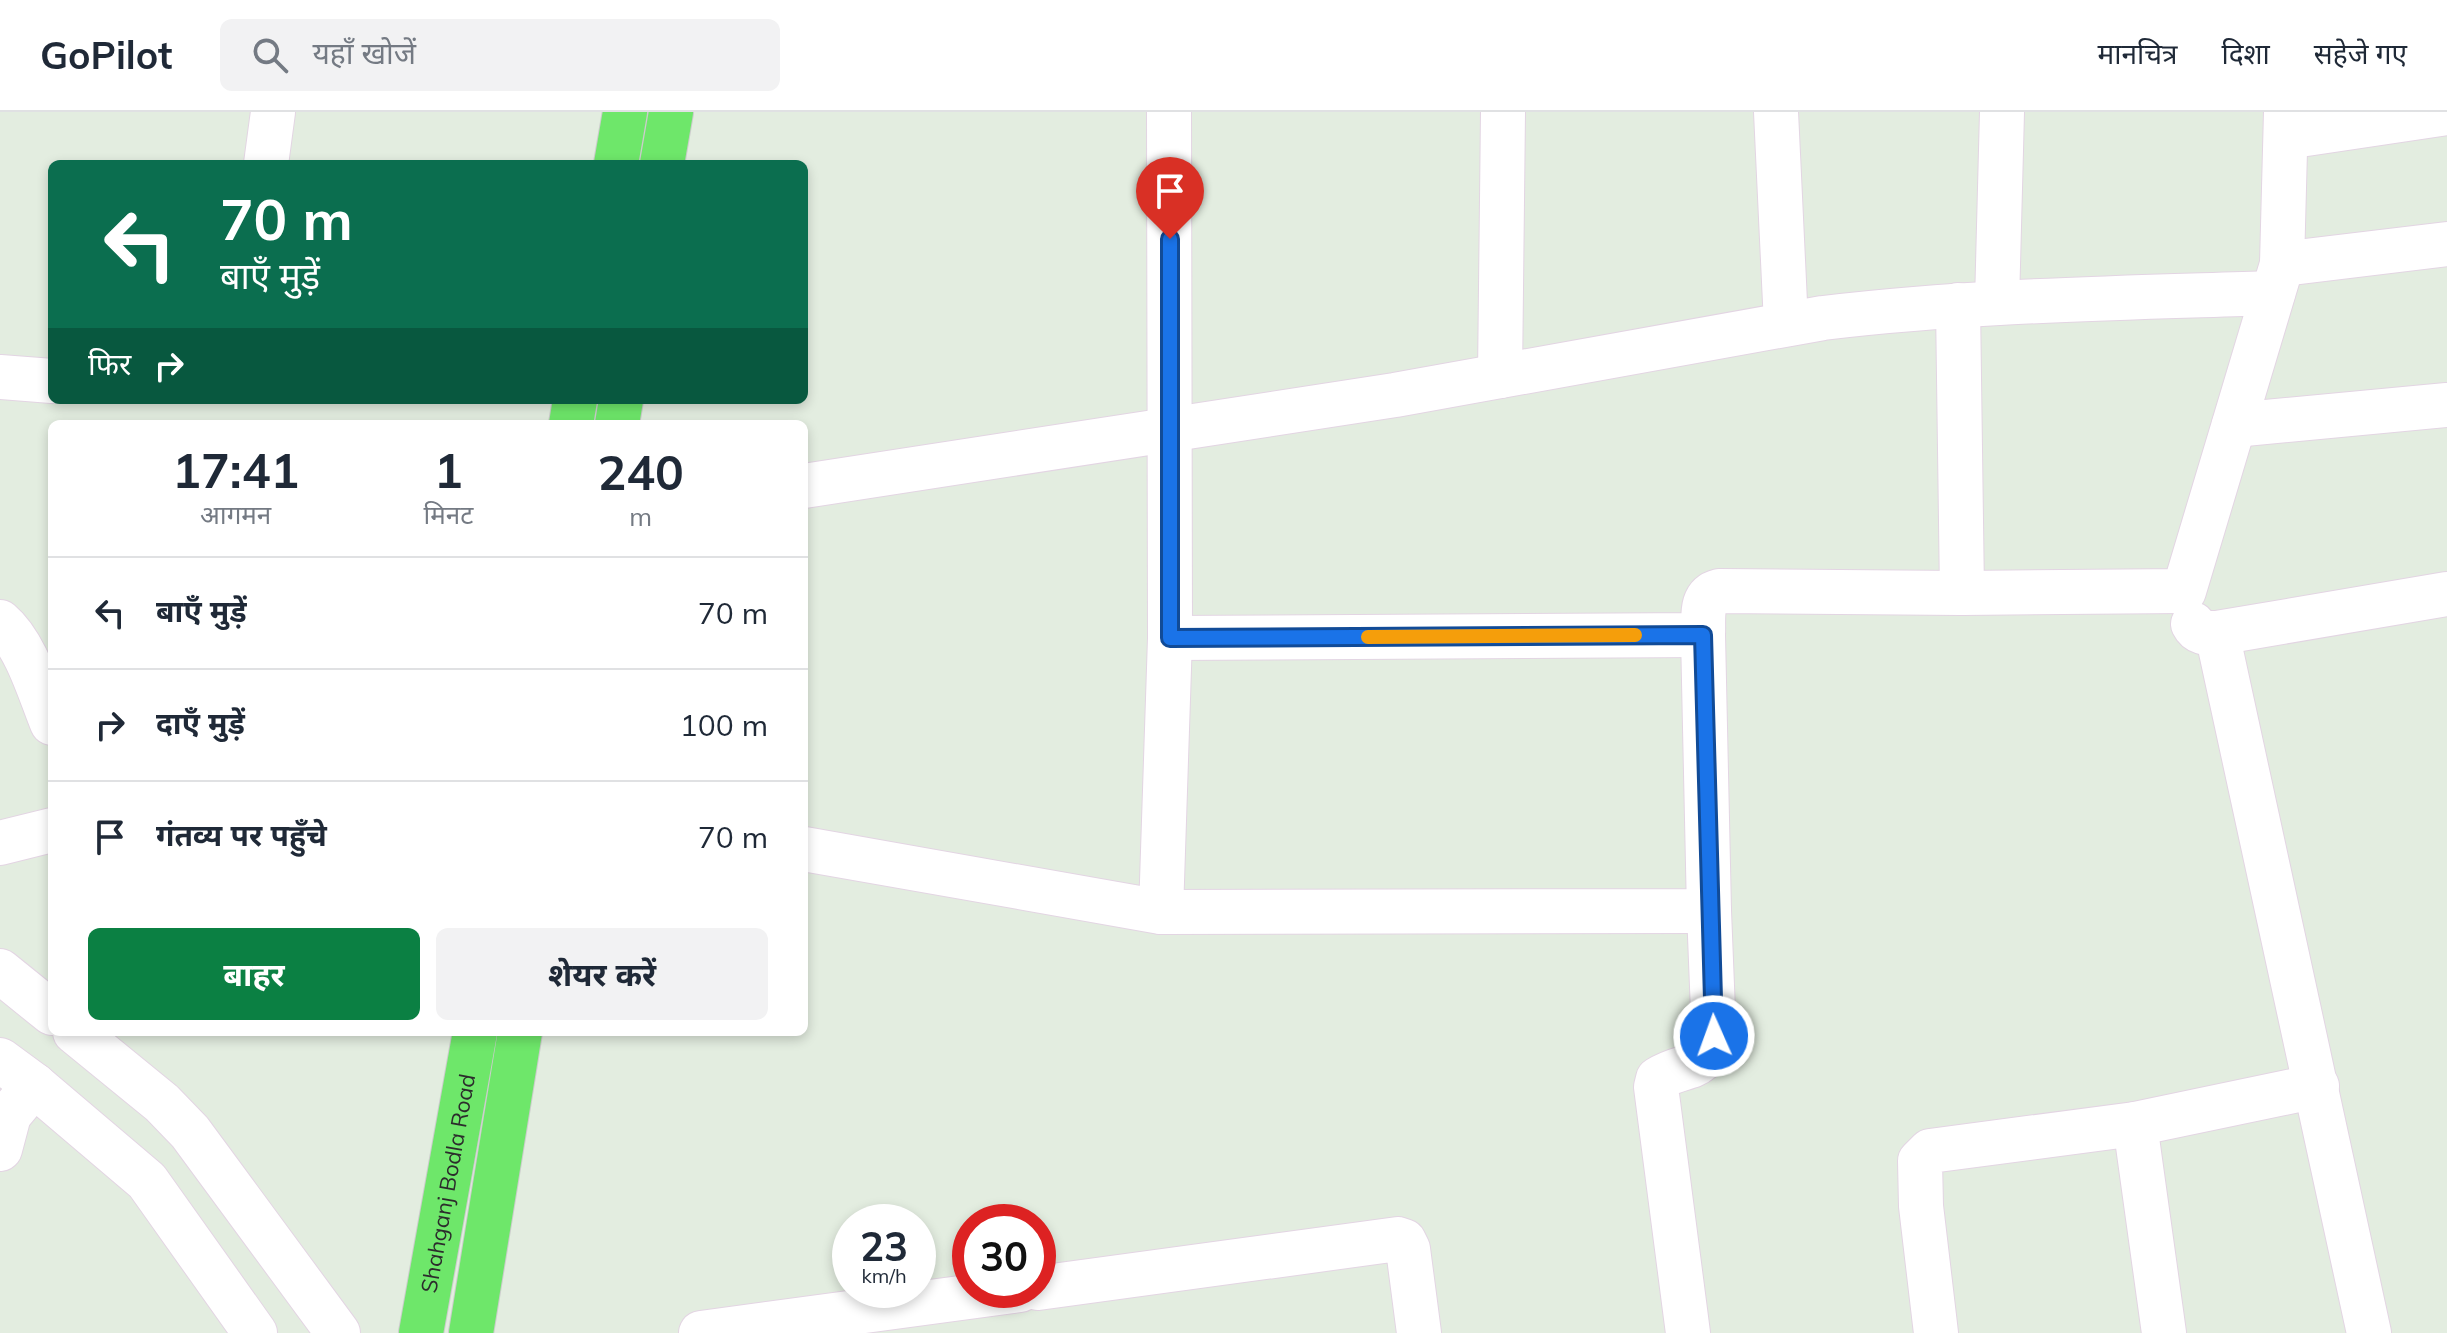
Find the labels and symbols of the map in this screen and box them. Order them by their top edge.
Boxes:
pin [1136,157,1204,239]
position arrow [1672,994,1756,1078]
street label: Shahganj Bodla Road [414,1072,481,1295]
speed limit sign: 30 [952,1204,1056,1308]

